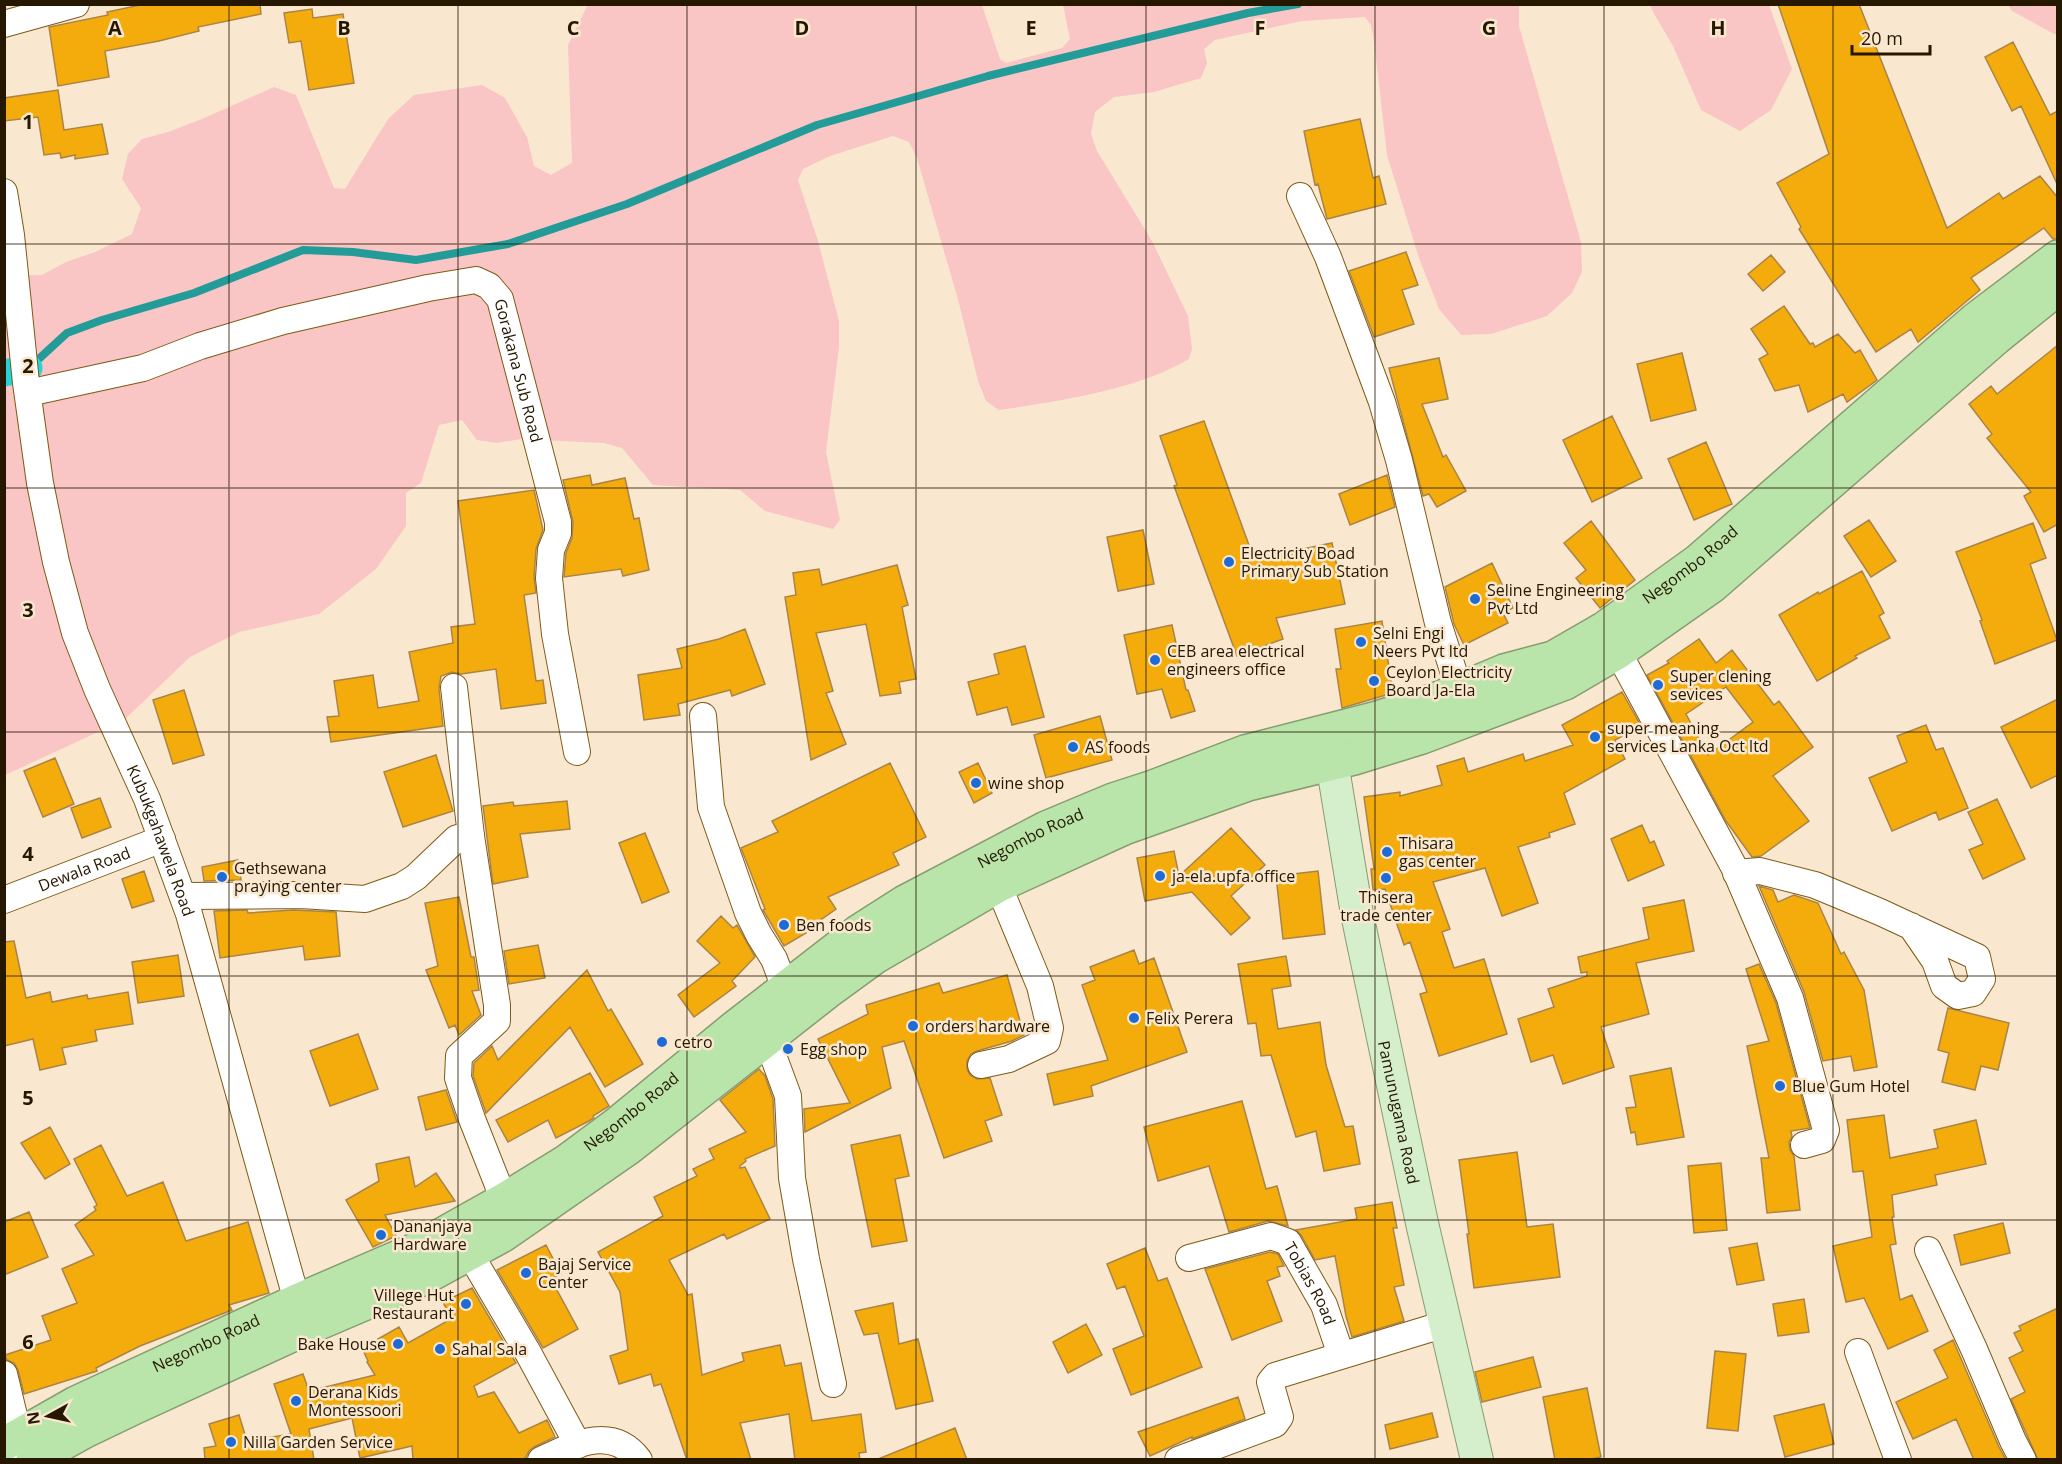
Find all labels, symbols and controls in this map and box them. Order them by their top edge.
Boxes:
text: A [108,14,122,41]
text: B [337,14,351,41]
text: C [567,14,580,41]
text: D [795,14,809,41]
text: E [1025,14,1037,41]
text: F [1255,14,1265,41]
text: G [1482,14,1496,41]
text: H [1710,14,1726,41]
scale bar [1852,18,1930,56]
text: 20 m [1861,26,1903,50]
text: 1 [22,108,34,135]
street label: Gorakana Sub Road [489,296,548,445]
text: 2 [22,352,34,379]
street label: Negombo Road [1637,520,1742,609]
place label: Electricity Boad Primary Sub Station [1241,542,1389,582]
marker: Electricity Boad Primary Sub Station [1222,555,1236,569]
place label: Seline Engineering Pvt Ltd [1487,579,1624,619]
marker: Seline Engineering Pvt Ltd [1468,592,1482,606]
text: 3 [22,596,34,623]
place label: Selni Engi Neers Pvt ltd [1373,622,1468,662]
marker: Selni Engi Neers Pvt ltd [1354,635,1368,649]
place label: CEB area electrical engineers office [1167,640,1304,680]
marker: CEB area electrical engineers office [1148,653,1162,667]
place label: Ceylon Electricity Board Ja-Ela [1386,661,1513,701]
place label: Super clening sevices [1670,665,1771,705]
marker: Ceylon Electricity Board Ja-Ela [1367,674,1381,688]
marker: Super clening sevices [1651,678,1665,692]
place label: super meaning services Lanka Oct ltd [1607,717,1769,757]
marker: super meaning services Lanka Oct ltd [1588,730,1602,744]
place label: AS foods [1085,736,1150,758]
marker: AS foods [1066,740,1080,754]
street label: Kubukgahawela Road [122,761,200,919]
place label: wine shop [988,772,1064,794]
marker: wine shop [969,776,983,790]
street label: Negombo Road [973,803,1087,873]
place label: Thisara gas center [1399,832,1477,872]
text: 4 [22,840,34,867]
street label: Dewala Road [35,841,134,897]
marker: Thisara gas center [1380,845,1394,859]
place label: Gethsewana praying center [234,857,342,897]
place label: ja-ela.upfa.office [1171,865,1295,887]
marker: ja-ela.upfa.office [1153,869,1167,883]
marker: Gethsewana praying center [215,870,229,884]
marker: Thisera trade center [1379,871,1393,885]
place label: Thisera trade center [1340,886,1432,926]
place label: Ben foods [796,914,871,936]
marker: Ben foods [777,918,791,932]
place label: Felix Perera [1146,1007,1233,1029]
marker: Felix Perera [1127,1011,1141,1025]
place label: orders hardware [925,1015,1050,1037]
marker: orders hardware [906,1019,920,1033]
place label: cetro [674,1031,713,1053]
marker: cetro [655,1035,669,1049]
place label: Egg shop [800,1038,867,1060]
street label: Pamunugama Road [1373,1038,1425,1186]
marker: Egg shop [781,1042,795,1056]
street label: Negombo Road [579,1067,683,1156]
place label: Blue Gum Hotel [1792,1075,1910,1097]
marker: Blue Gum Hotel [1773,1079,1787,1093]
text: 5 [22,1084,34,1111]
place label: Dananjaya Hardware [393,1215,472,1255]
marker: Dananjaya Hardware [374,1228,388,1242]
street label: Tobias Road [1279,1238,1341,1328]
place label: Bajaj Service Center [538,1253,631,1293]
marker: Bajaj Service Center [519,1266,533,1280]
place label: Villege Hut Restaurant [372,1284,454,1324]
marker: Villege Hut Restaurant [459,1297,473,1311]
street label: Negombo Road [149,1309,263,1377]
text: 6 [22,1328,34,1355]
place label: Bake House [297,1333,386,1355]
marker: Bake House [391,1337,405,1351]
place label: Sahal Sala [452,1338,527,1360]
marker: Sahal Sala [433,1342,447,1356]
place label: Derana Kids Montessoori [308,1381,402,1421]
north arrow [18,1386,78,1446]
marker: Derana Kids Montessoori [289,1394,303,1408]
text: N [21,1410,45,1426]
place label: Nilla Garden Service [243,1431,393,1453]
marker: Nilla Garden Service [224,1435,238,1449]

